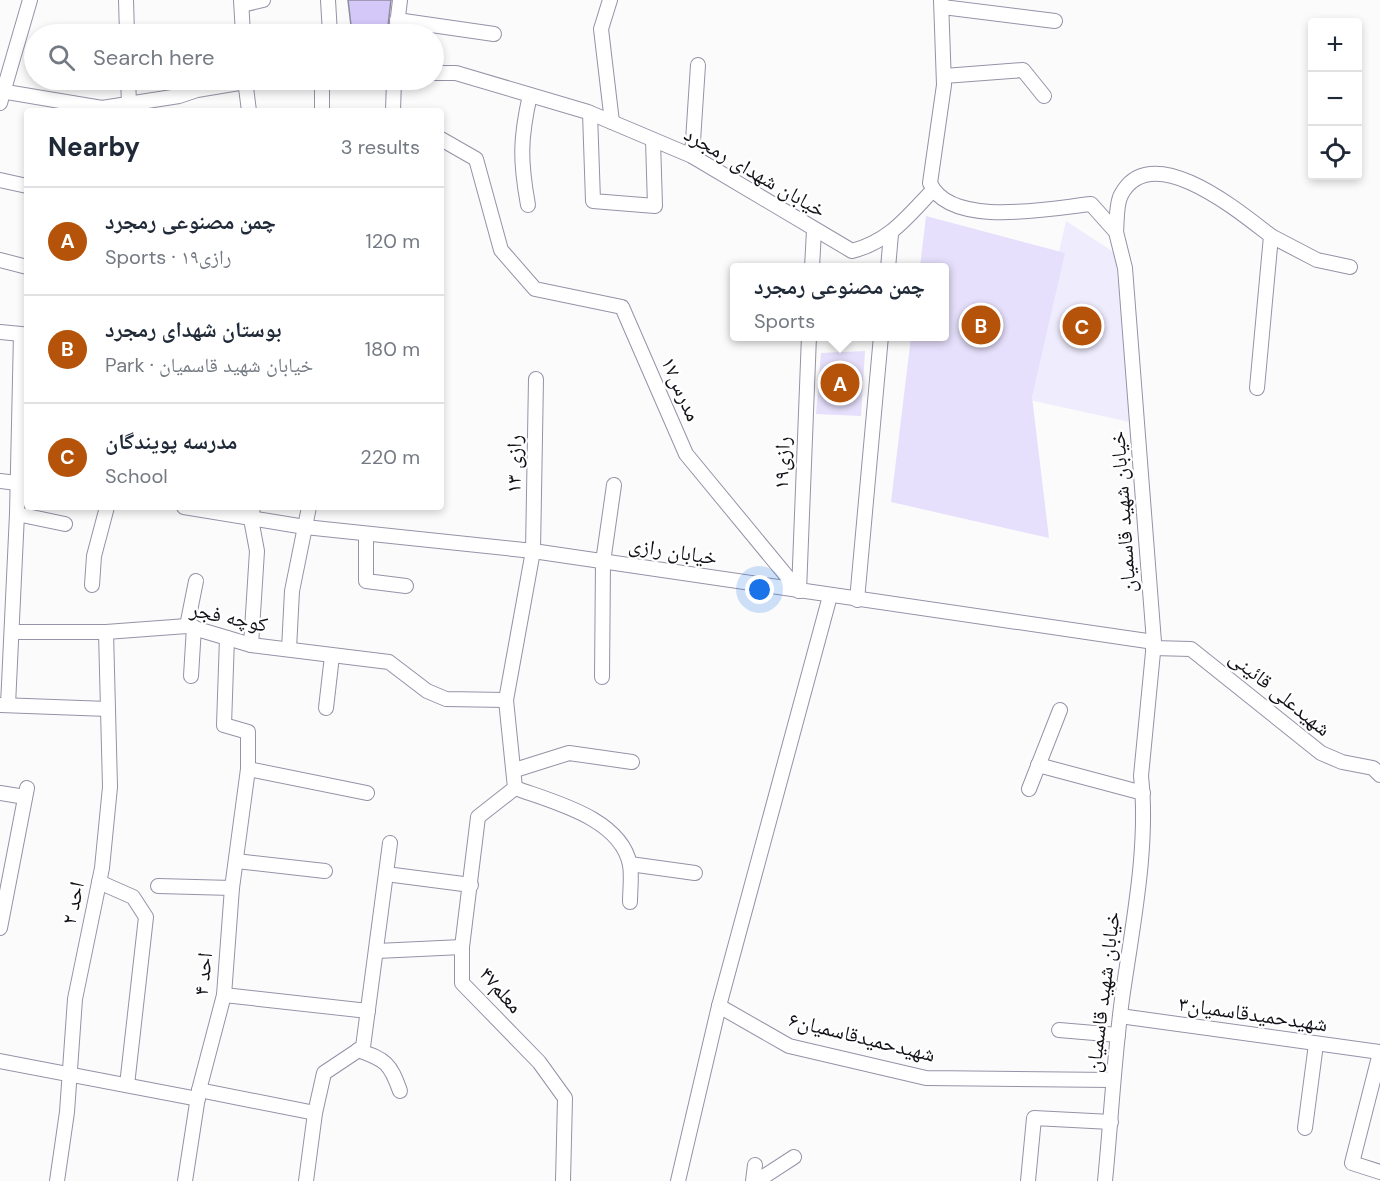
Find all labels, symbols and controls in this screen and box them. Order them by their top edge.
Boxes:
map controls [1308,18,1362,180]
button: + [1308,18,1362,72]
search box [24,24,444,90]
icon: search [45,41,78,74]
text: Search here [93,43,214,72]
button: − [1308,72,1362,126]
street label: خیابان شهدای رمجرد [679,120,831,224]
button: locate [1308,126,1362,180]
text: Nearby [48,130,140,164]
text: 3 results [341,134,420,160]
text: چمن مصنوعی رمجرد [105,207,276,236]
text: A [60,228,75,254]
text: 120 m [366,228,420,254]
text: Sports · رازی۱۹ [105,244,231,270]
popup [730,263,949,341]
text: چمن مصنوعی رمجرد [754,272,925,301]
pin: B [962,302,1000,348]
pin: C [1062,304,1102,348]
text: Sports [754,308,815,334]
text: بوستان شهدای رمجرد [105,315,282,344]
text: B [61,336,74,362]
text: 180 m [365,336,420,362]
text: Park · خیابان شهید قاسمیان [105,352,313,378]
street label: مدرس۱۷ [654,352,708,426]
pin: A [820,360,860,406]
text: مدرسه پویندگان [105,427,238,456]
street label: خیابان شهید قاسمیان [1103,430,1143,594]
street label: رازی ۱۳ [499,434,529,494]
street label: رازی۱۹ [767,436,797,490]
text: C [60,444,75,470]
text: 220 m [360,444,420,470]
text: School [105,463,168,489]
street label: خیابان رازی [627,530,719,572]
your location [745,575,774,604]
street label: کوچه فجر [187,595,270,639]
street label: شهیدعلی قائینی [1223,643,1337,743]
street label: احد ۲ [55,879,91,927]
street label: خیابان شهید قاسمیان [1079,910,1127,1074]
street label: احد ۴ [187,951,219,997]
street label: معلم۴۷ [473,961,529,1019]
street label: شهیدحمیدقاسمیان۳ [1177,990,1329,1038]
street label: شهیدحمیدقاسمیان۶ [786,1005,938,1069]

